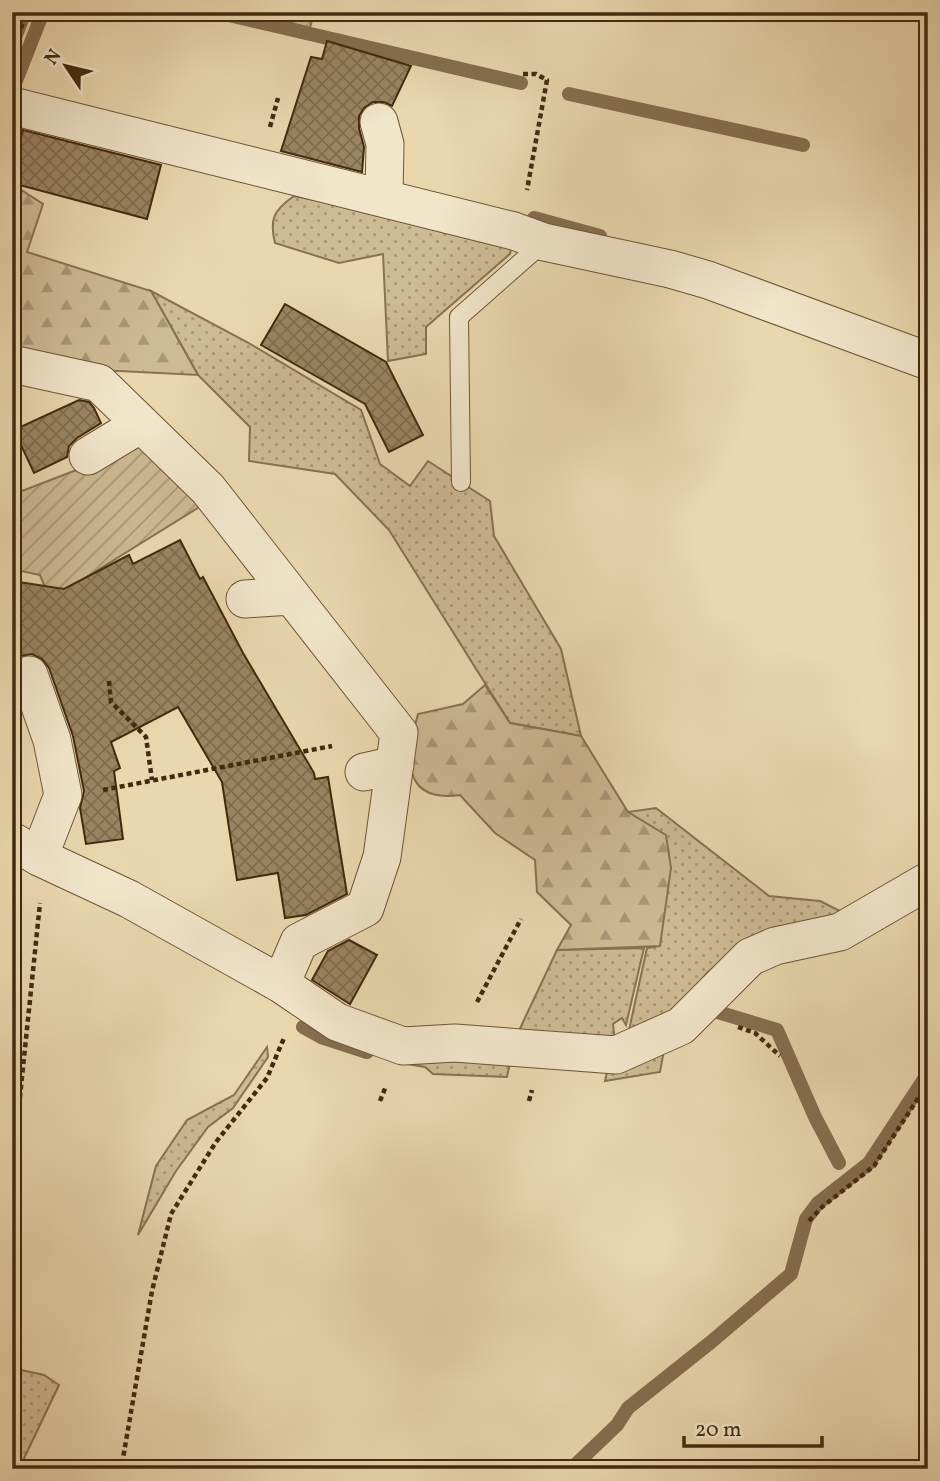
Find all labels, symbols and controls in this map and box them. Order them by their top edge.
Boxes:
north arrow [32,32,102,102]
text: N [39,44,68,71]
scale bar [684,1404,823,1448]
text: 20 m [695,1416,741,1445]

